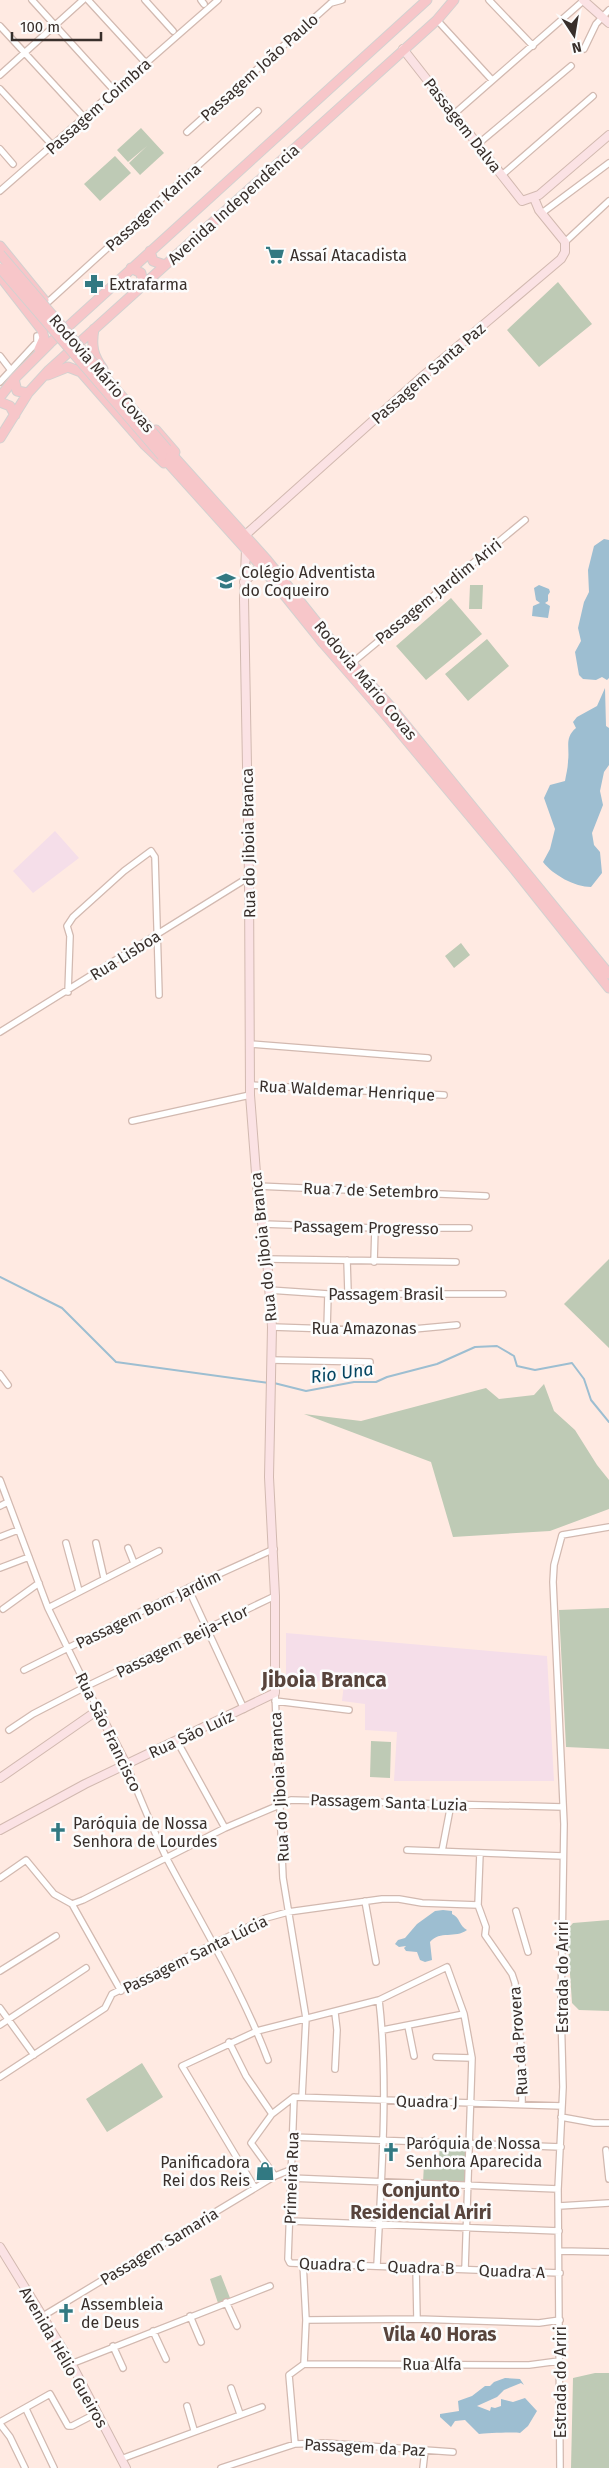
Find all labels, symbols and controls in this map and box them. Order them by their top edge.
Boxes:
scale bar [12,10,101,42]
street label: Passagem João Paulo [197,10,322,125]
north arrow [549,10,599,60]
text: 100 m [20,18,60,36]
text: N [570,38,583,57]
street label: Passagem Coimbra [42,54,155,159]
street label: Passagem Dalva [420,74,505,176]
street label: Avenida Independência [164,140,303,269]
street label: Passagem Karina [102,160,205,255]
supermarket icon: Assaí Atacadista [264,244,286,266]
place label: Assaí Atacadista [290,246,407,265]
pharmacy icon: Extrafarma [83,273,105,295]
place label: Extrafarma [109,275,188,294]
street label: Rodovia Mário Covas [45,311,158,436]
street label: Passagem Santa Paz [368,319,489,428]
street label: Passagem Jardim Ariri [371,535,505,648]
place label: Colégio Adventista do Coqueiro [241,563,376,600]
school or university icon: Colégio Adventista do Coqueiro [215,570,237,592]
street label: Rodovia Mário Covas [310,617,421,744]
street label: Rua do Jiboia Branca [238,768,259,918]
street label: Rua Lisboa [87,926,164,984]
street label: Rua Waldemar Henrique [258,1076,435,1105]
street label: Rua do Jiboia Branca [246,1171,281,1323]
street label: Rua 7 de Setembro [303,1179,439,1202]
street label: Passagem Progresso [293,1217,439,1238]
street label: Passagem Brasil [328,1285,444,1304]
street label: Rua Amazonas [311,1319,417,1338]
water label: Rio Una [309,1358,375,1388]
street label: Passagem Bom Jardim [73,1566,224,1653]
street label: Passagem Beija-Flor [113,1601,252,1682]
district label: Jiboia Branca [260,1667,387,1693]
street label: Rua São Francisco [71,1670,146,1795]
street label: Rua São Luíz [146,1707,237,1762]
street label: Rua do Jiboia Branca [266,1711,293,1863]
street label: Passagem Santa Luzia [310,1790,468,1815]
place label: Paróquia de Nossa Senhora de Lourdes [73,1814,217,1851]
church icon: Paróquia de Nossa Senhora de Lourdes [47,1821,69,1843]
street label: Passagem Santa Lúcia [120,1911,270,1998]
street label: Estrada do Ariri [553,1921,572,2033]
street label: Rua da Provera [505,1986,532,2096]
street label: Quadra J [396,2091,458,2112]
street label: Primeira Rua [280,2131,303,2225]
place label: Paróquia de Nossa Senhora Aparecida [406,2134,542,2171]
church icon: Paróquia de Nossa Senhora Aparecida [380,2141,402,2163]
place label: Panificadora Rei dos Reis [160,2153,250,2190]
shop icon: Panificadora Rei dos Reis [254,2160,276,2182]
district label: Conjunto Residencial Ariri [350,2179,492,2224]
street label: Passagem Samaria [97,2204,222,2289]
street label: Quadra C [299,2254,365,2275]
street label: Quadra B [387,2257,455,2278]
street label: Quadra A [478,2261,546,2282]
street label: Avenida Hélio Gueiros [15,2283,112,2431]
place label: Assembleia de Deus [81,2295,163,2332]
church icon: Assembleia de Deus [55,2302,77,2324]
district label: Vila 40 Horas [382,2323,497,2346]
street label: Estrada do Ariri [551,2326,570,2438]
street label: Rua Alfa [402,2355,462,2374]
street label: Passagem da Paz [304,2435,426,2460]

